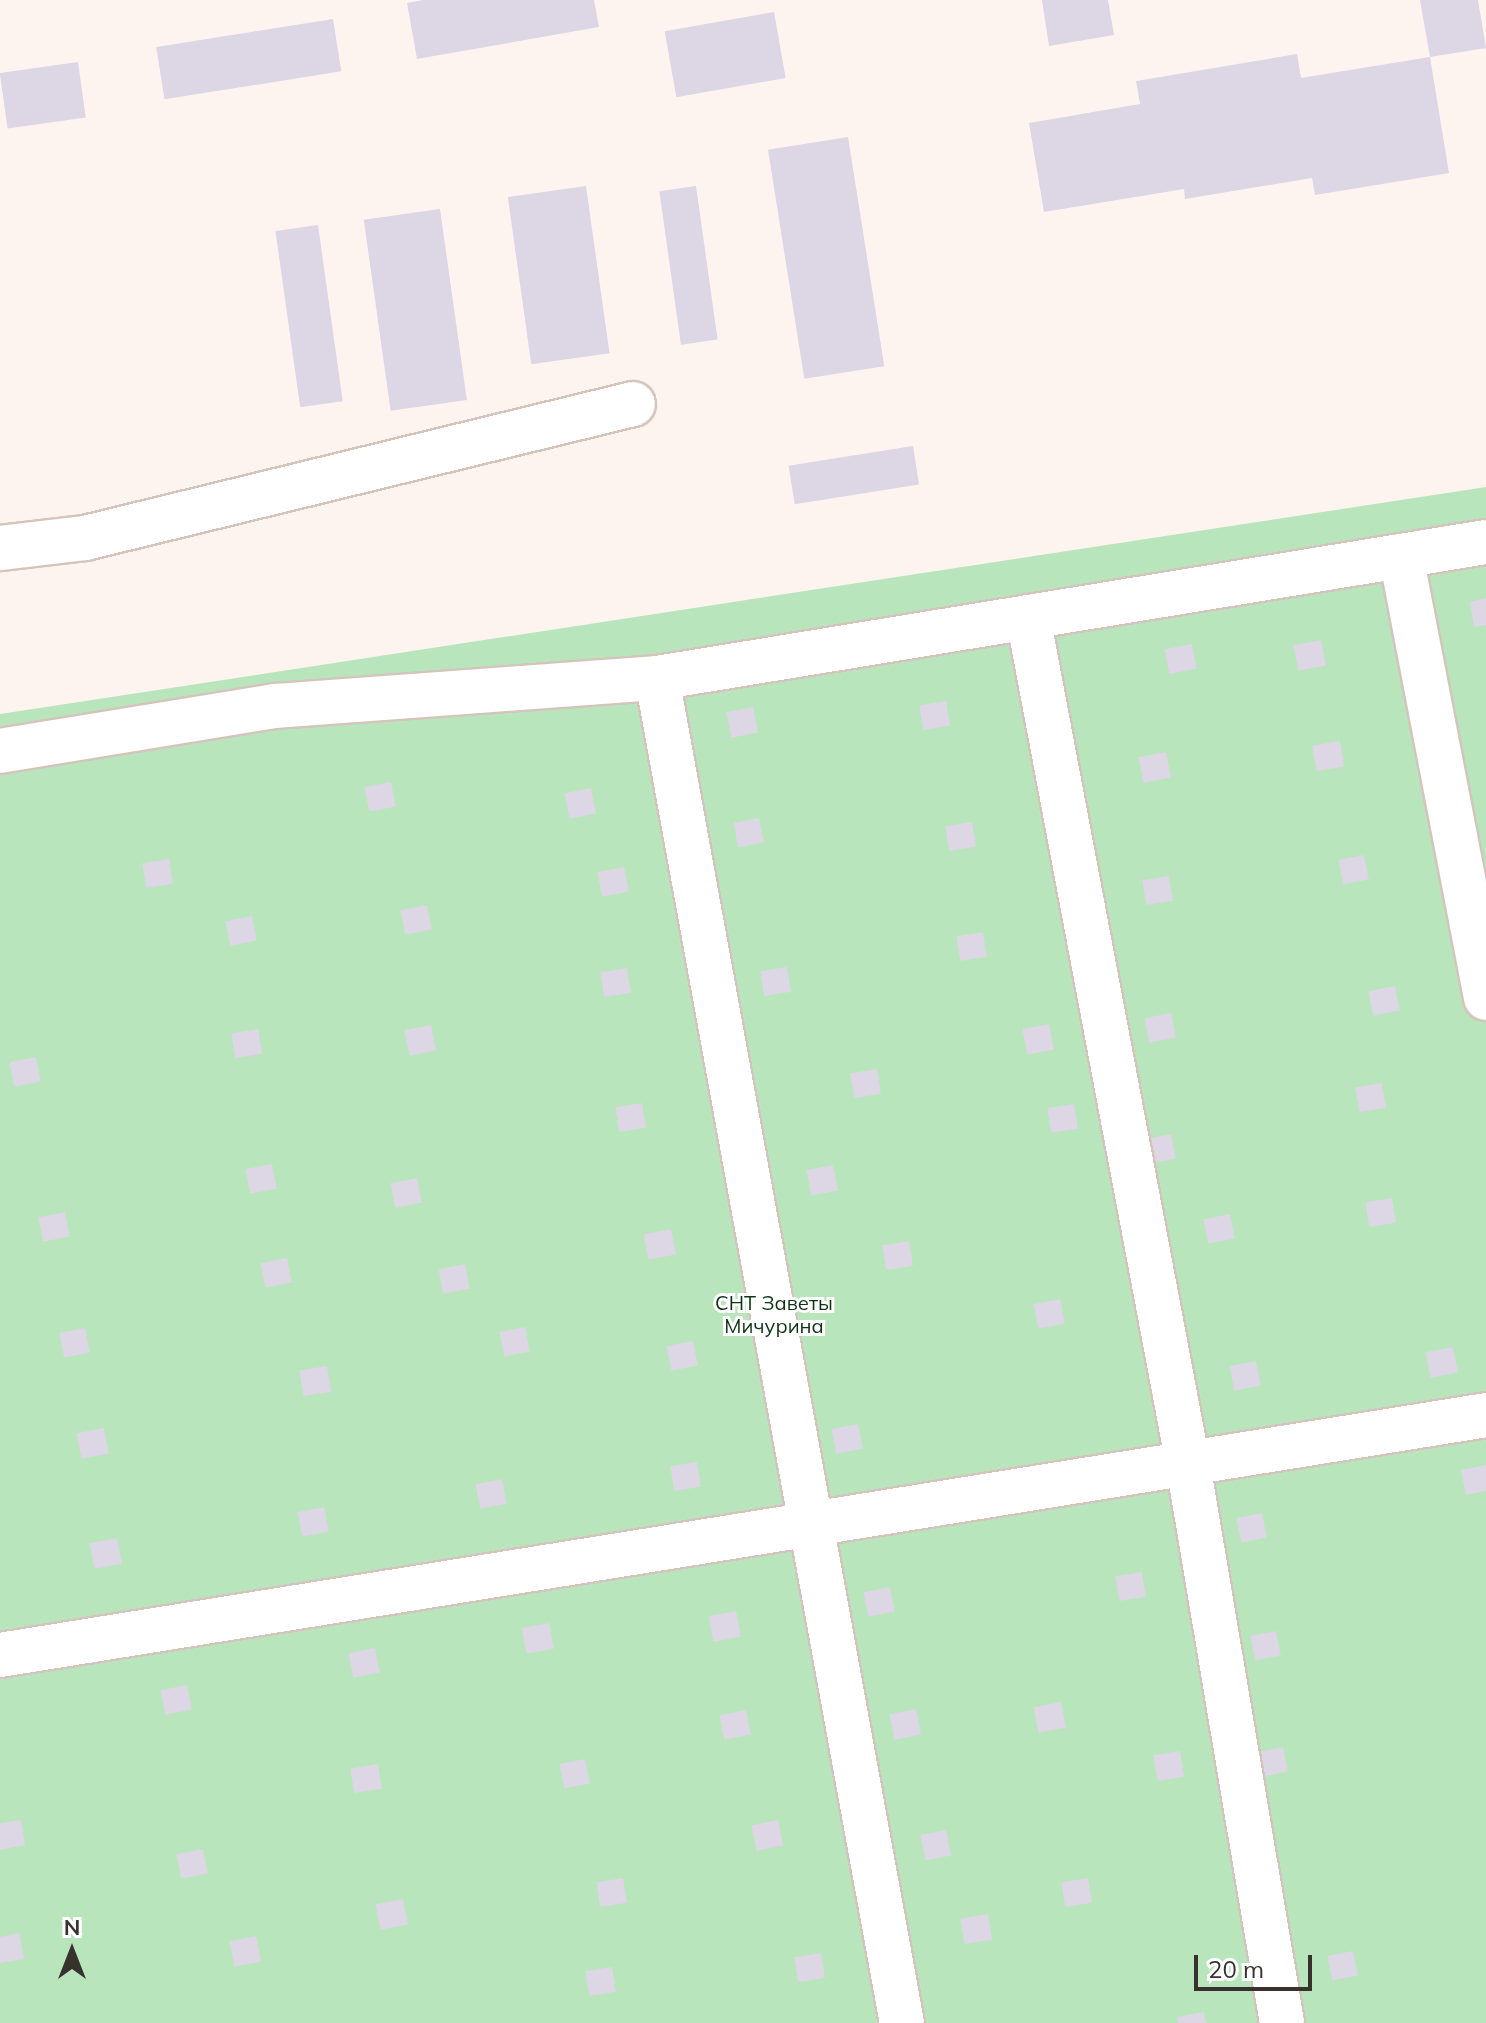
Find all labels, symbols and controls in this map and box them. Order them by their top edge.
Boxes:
park label: СНТ Заветы Мичурина [715,1290,833,1337]
north arrow [32,1911,112,1991]
text: N [64,1913,80,1941]
scale bar [1198,1939,1316,1989]
text: 20 m [1208,1954,1264,1984]

